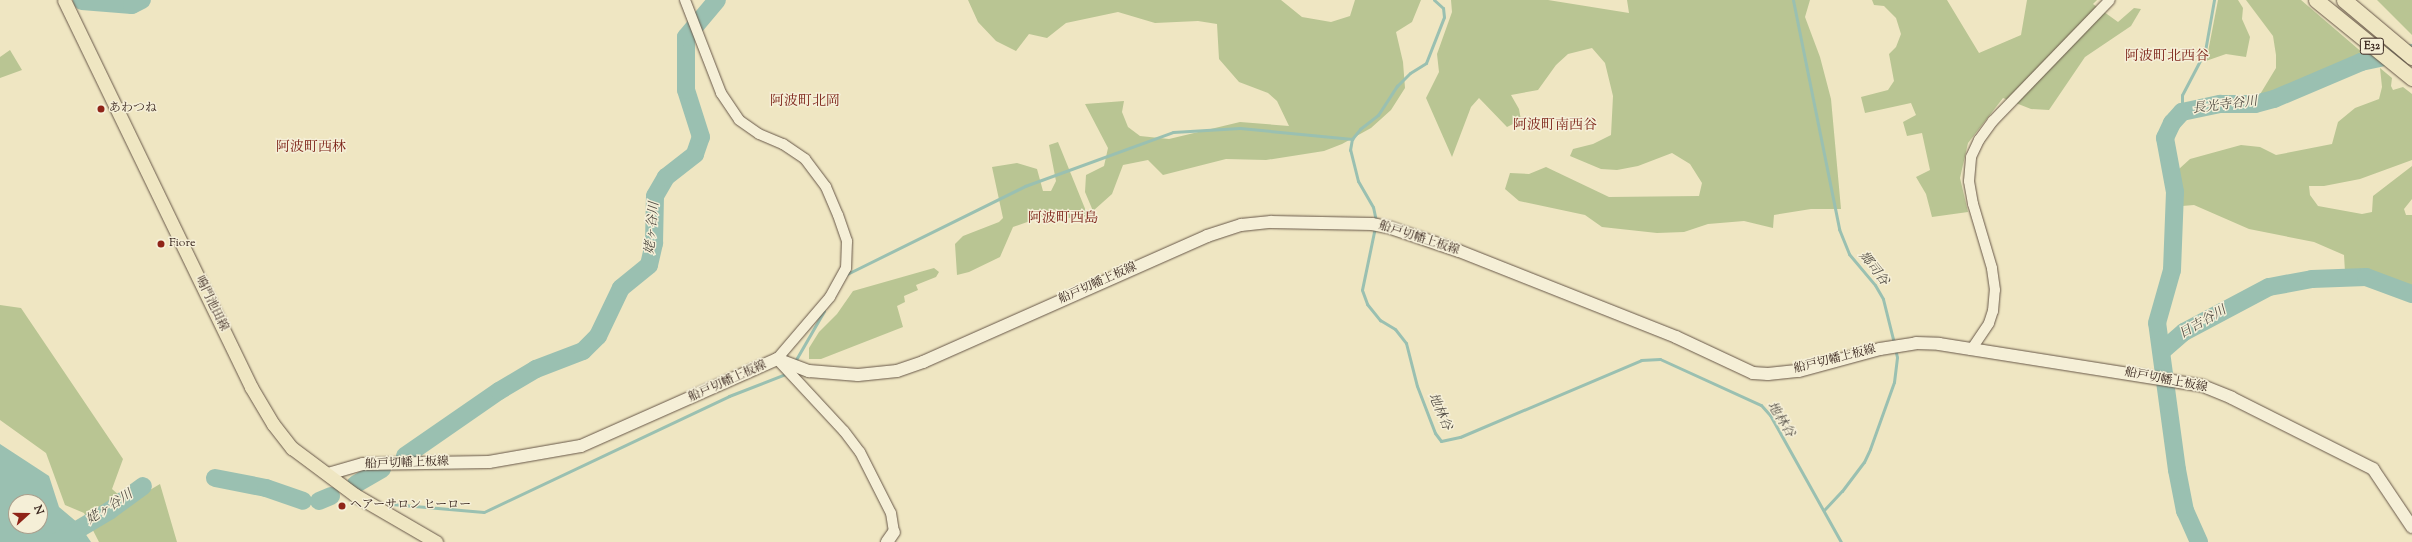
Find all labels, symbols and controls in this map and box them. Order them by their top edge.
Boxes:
road number: E32 [2359,37,2385,55]
district label: 阿波町北西谷 [2125,49,2209,65]
district label: 阿波町北岡 [770,94,840,110]
water label: 長光寺谷川 [2192,94,2258,118]
place label: あわつね [109,102,157,116]
marker: あわつね [96,104,106,114]
district label: 阿波町南西谷 [1513,118,1597,134]
district label: 阿波町西林 [276,140,346,156]
water label: 姥ヶ谷川 [643,201,663,255]
district label: 阿波町西島 [1028,211,1098,227]
street label: 船戸切幡上板線 [1377,219,1461,259]
place label: Fiore [169,237,195,251]
marker: Fiore [156,239,166,249]
water label: 郷司谷 [1855,249,1891,289]
street label: 船戸切幡上板線 [1057,260,1139,308]
street label: 鳴門池田線 [191,274,231,334]
water label: 日吉谷川 [2177,303,2229,343]
street label: 船戸切幡上板線 [1793,343,1877,377]
street label: 船戸切幡上板線 [687,358,769,406]
street label: 船戸切幡上板線 [2123,366,2209,396]
water label: 地林谷 [1424,391,1454,433]
water label: 地林谷 [1763,399,1797,441]
street label: 船戸切幡上板線 [365,455,449,473]
water label: 姥ヶ谷川 [84,487,136,529]
north arrow [8,494,48,534]
place label: ヘアーサロン ヒーロー [350,499,472,513]
marker: ヘアーサロン ヒーロー [337,501,347,511]
text: N [29,503,47,517]

